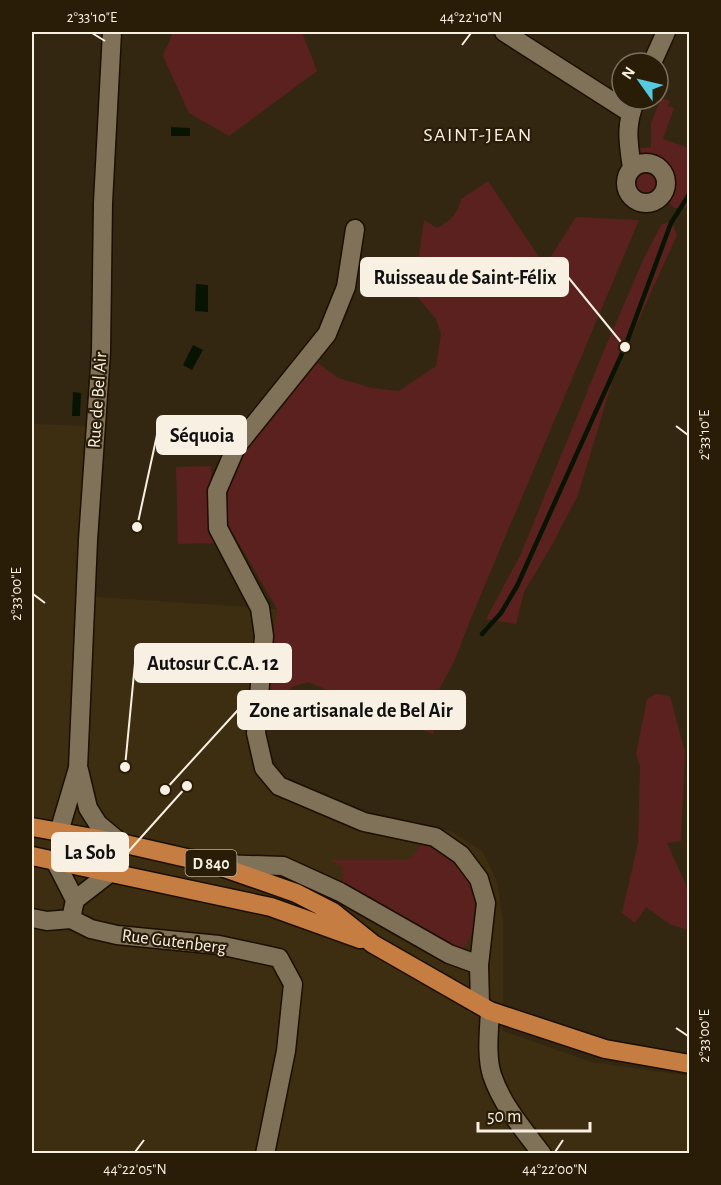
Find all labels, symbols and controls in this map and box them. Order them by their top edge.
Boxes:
text: 2°33'10"E [67,10,117,25]
text: 44°22'10"N [440,10,502,25]
north arrow [610,51,670,111]
text: N [619,64,638,82]
district label: SAINT-JEAN [423,125,533,145]
callout: Ruisseau de Saint-Félix [361,258,568,296]
text: Ruisseau de Saint-Félix [374,268,557,288]
street label: Rue de Bel Air [86,351,110,449]
text: 2°33'10"E [697,410,712,460]
callout: Séquoia [157,416,246,454]
text: Séquoia [170,426,235,446]
text: 2°33'00"E [9,567,24,621]
callout: Autosur C.C.A. 12 [135,644,291,682]
text: Autosur C.C.A. 12 [147,654,279,674]
callout: Zone artisanale de Bel Air [238,691,465,729]
text: Zone artisanale de Bel Air [249,701,453,721]
callout: La Sob [52,833,128,871]
text: La Sob [64,843,116,863]
road number: D 840 [186,850,236,876]
street label: Rue Gutenberg [121,927,227,957]
text: 2°33'00"E [697,1009,712,1063]
scale bar [478,1095,590,1133]
text: 50 m [487,1108,521,1126]
text: 44°22'05"N [103,1162,167,1177]
text: 44°22'00"N [522,1162,588,1177]

